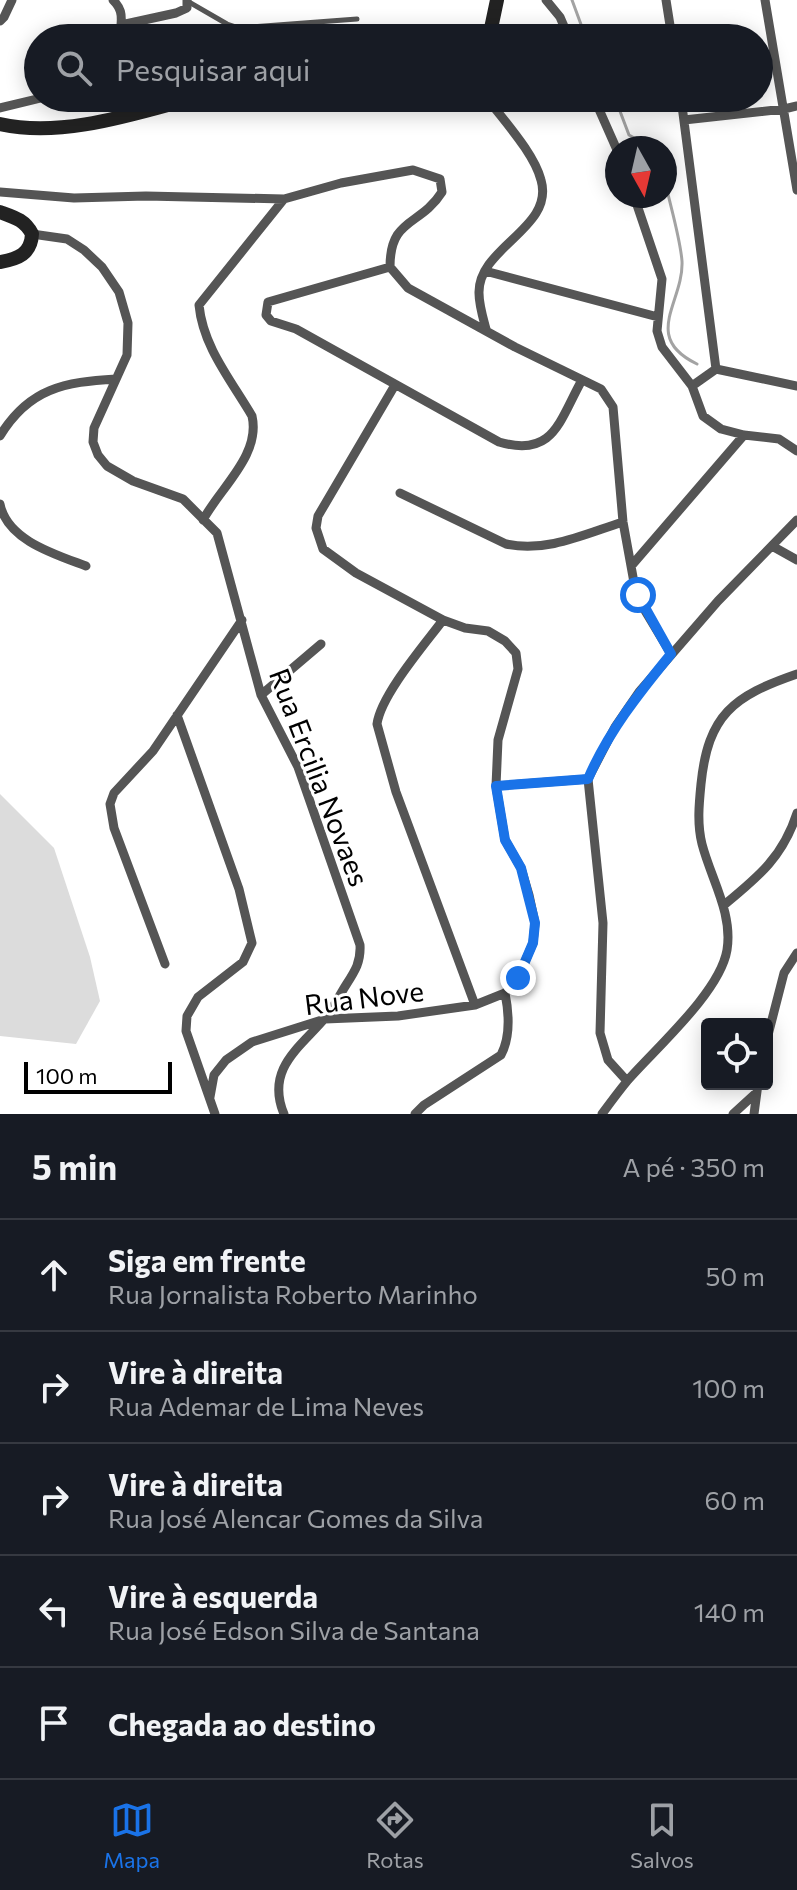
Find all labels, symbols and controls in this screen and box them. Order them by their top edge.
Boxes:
search box [24,24,773,112]
icon: search [52,46,96,90]
text: Pesquisar aqui [116,50,311,87]
north arrow [605,136,677,208]
route start [620,577,656,613]
street label: Rua Ercilia Novaes [263,663,377,891]
route end [500,960,536,996]
street label: Rua Nove [302,973,426,1021]
map controls [701,1018,773,1090]
button: locate [701,1018,773,1090]
scale bar [24,1058,172,1094]
text: 100 m [36,1062,98,1089]
text: 5 min [32,1145,117,1187]
text: A pé · 350 m [622,1151,765,1182]
text: Siga em frente [108,1241,306,1278]
icon: ahead [32,1253,76,1297]
text: 50 m [705,1260,765,1291]
text: Rua Jornalista Roberto Marinho [108,1278,478,1309]
text: Vire à direita [108,1353,283,1390]
icon: right [32,1365,76,1409]
text: 100 m [692,1372,765,1403]
text: Rua Ademar de Lima Neves [108,1390,424,1421]
text: Vire à direita [108,1465,283,1502]
icon: right [32,1477,76,1521]
text: 60 m [705,1484,765,1515]
text: Rua José Alencar Gomes da Silva [108,1502,483,1533]
text: Vire à esquerda [108,1577,318,1614]
icon: left [32,1589,76,1633]
text: 140 m [694,1596,765,1627]
text: Rua José Edson Silva de Santana [108,1614,480,1645]
icon: arrive [32,1701,76,1745]
text: Chegada ao destino [108,1705,376,1742]
tab: Mapa [103,1798,160,1873]
tab: Rotas [366,1798,424,1873]
tab: Salvos [630,1798,694,1873]

